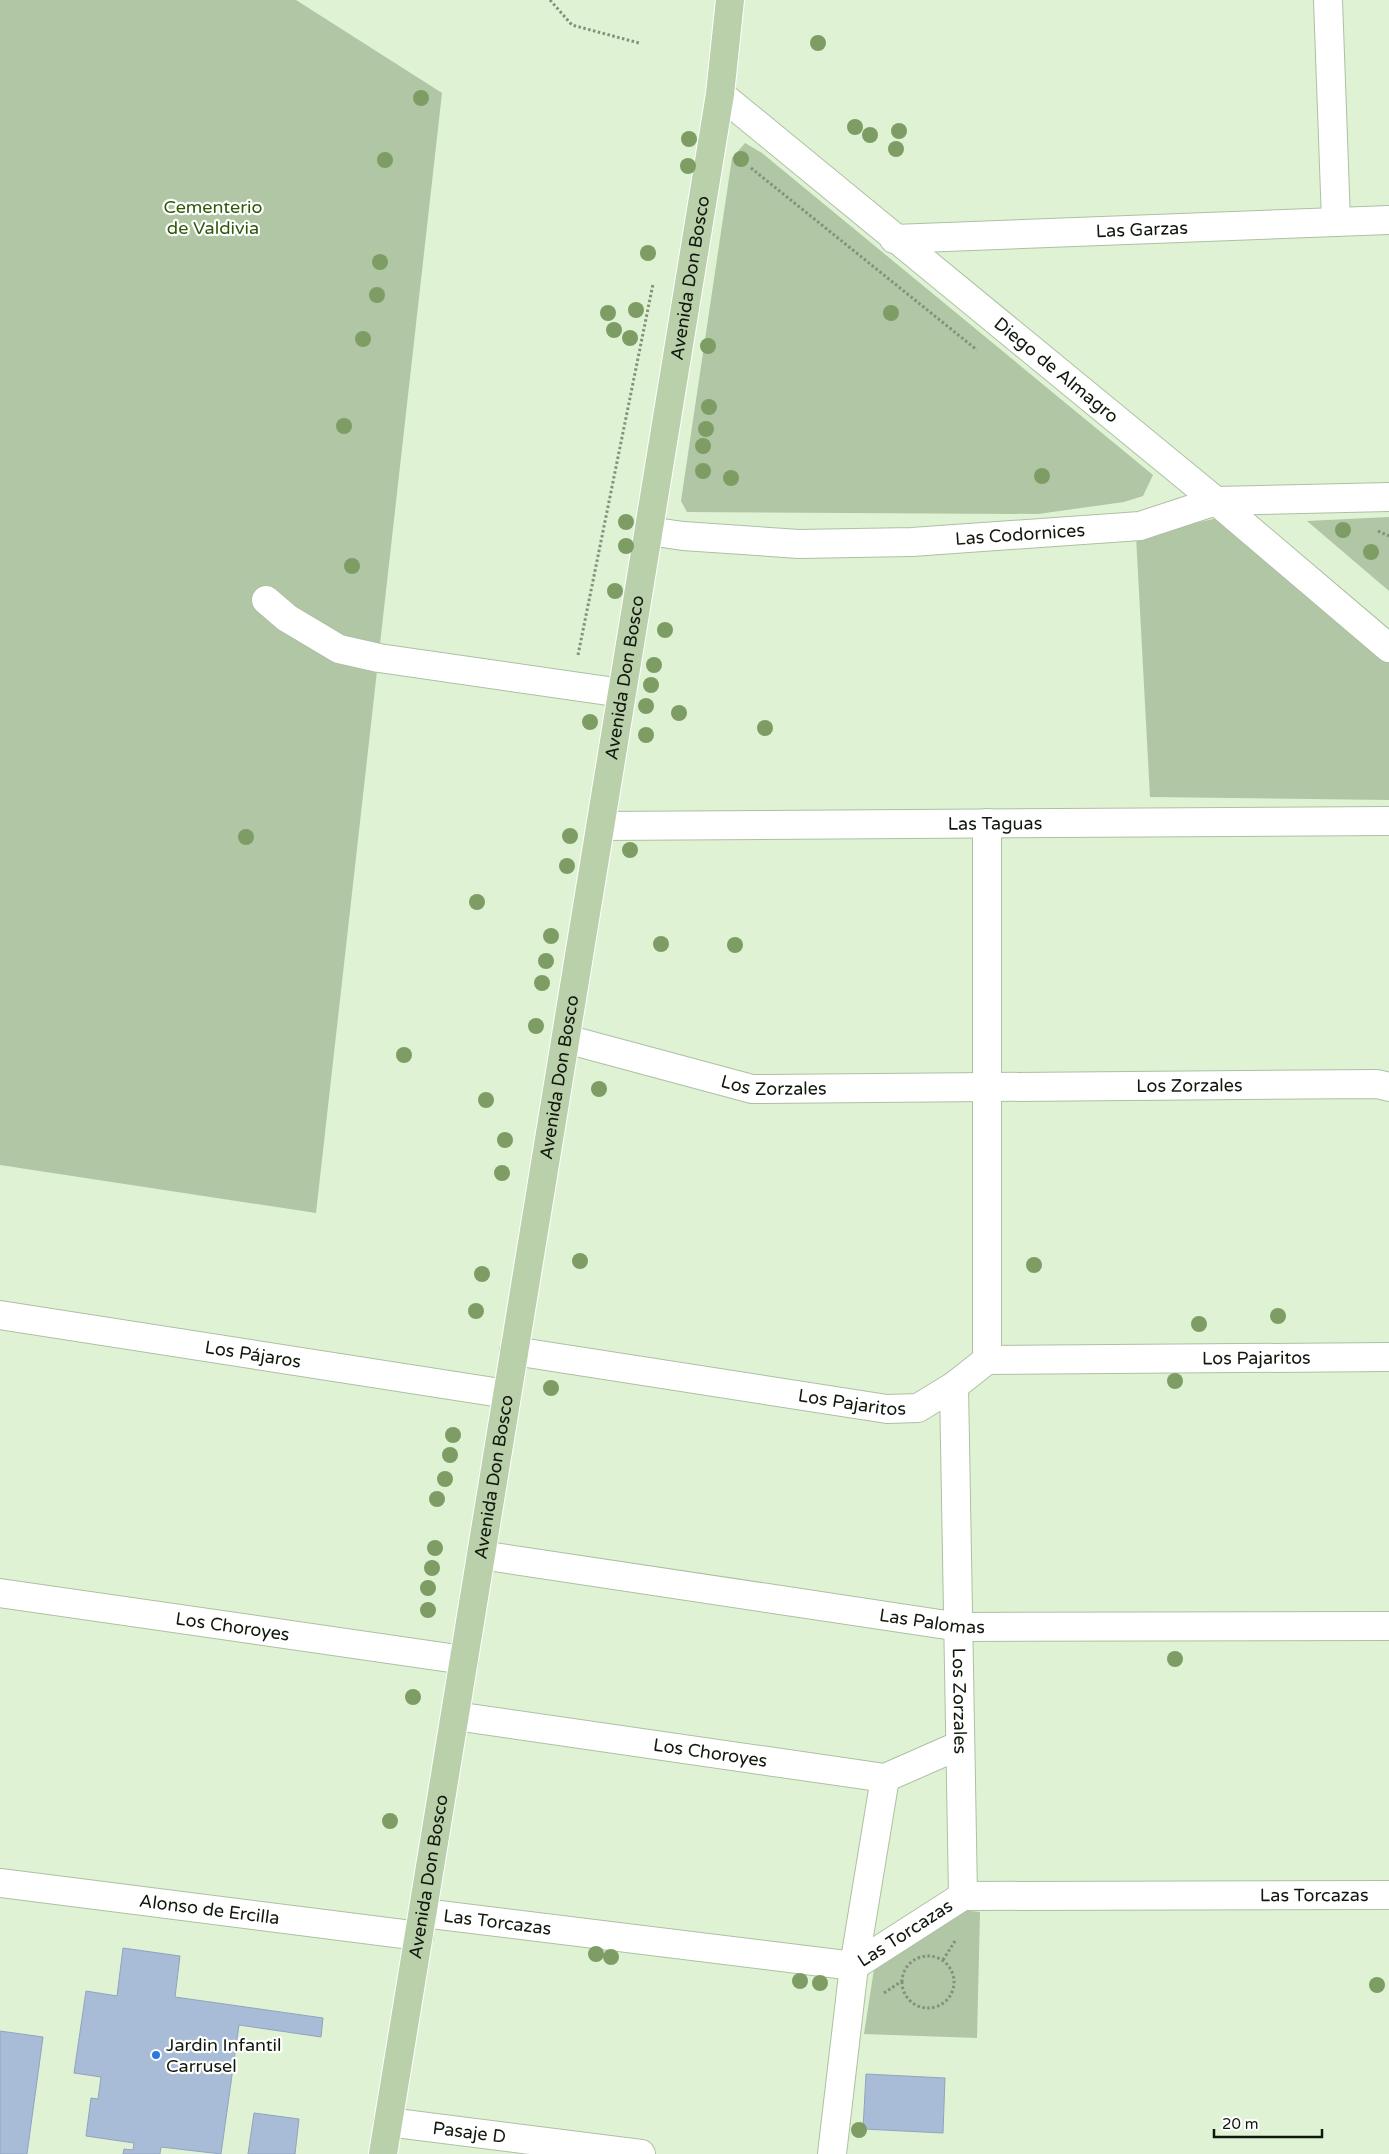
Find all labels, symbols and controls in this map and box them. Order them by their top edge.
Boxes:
street label: Avenida Don Bosco [666,194,714,362]
park label: Cementerio de Valdivia [163,196,263,239]
street label: Las Garzas [1095,217,1188,242]
street label: Diego de Almagro [990,312,1123,428]
street label: Las Codornices [954,519,1086,550]
street label: Avenida Don Bosco [600,594,649,761]
street label: Las Taguas [948,812,1042,835]
street label: Avenida Don Bosco [535,993,583,1161]
street label: Los Zorzales [718,1070,827,1100]
street label: Los Zorzales [1136,1074,1243,1097]
street label: Los Pájaros [203,1336,303,1373]
street label: Los Pajaritos [1202,1347,1311,1369]
street label: Los Pajaritos [796,1384,906,1420]
street label: Avenida Don Bosco [469,1393,518,1561]
street label: Las Palomas [878,1604,985,1639]
street label: Los Choroyes [174,1607,291,1646]
street label: Los Zorzales [948,1648,971,1754]
street label: Los Choroyes [652,1734,769,1772]
street label: Avenida Don Bosco [404,1793,453,1961]
street label: Las Torcazas [1260,1884,1369,1906]
street label: Alonso de Ercilla [138,1890,281,1929]
street label: Las Torcazas [853,1895,957,1972]
street label: Las Torcazas [442,1905,553,1940]
place label: Jardin Infantil Carrusel [166,2034,282,2077]
marker: Jardin Infantil Carrusel [150,2049,162,2061]
scale bar [1214,2106,1322,2138]
text: 20 m [1222,2115,1259,2133]
street label: Pasaje D [431,2117,507,2148]

